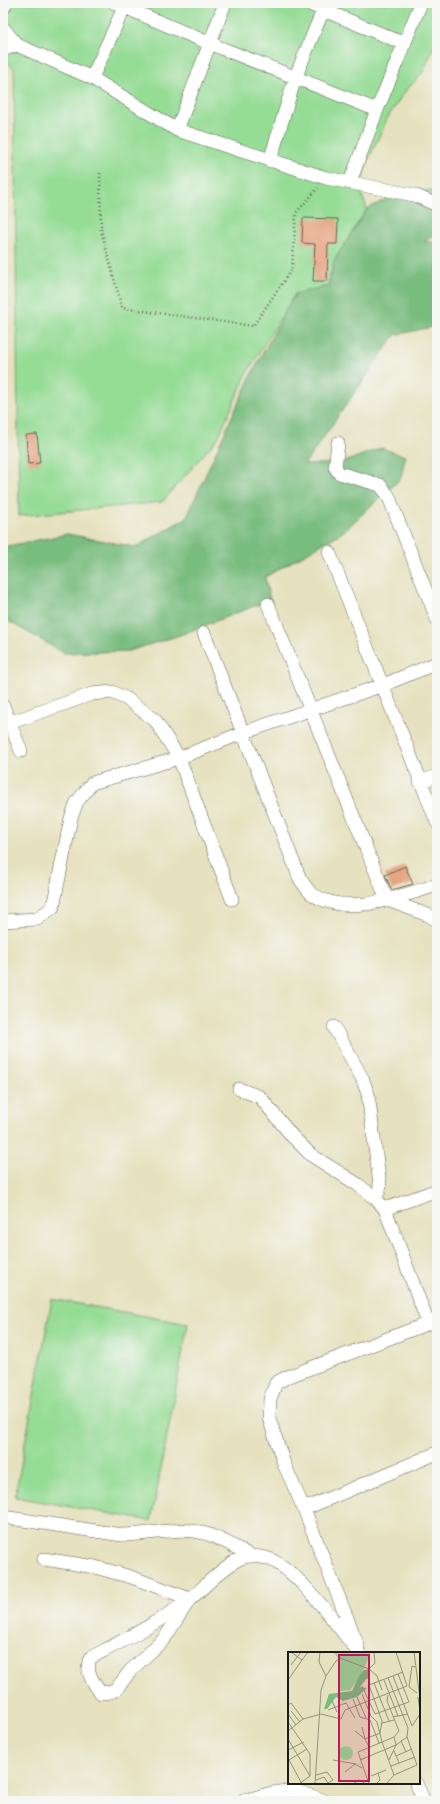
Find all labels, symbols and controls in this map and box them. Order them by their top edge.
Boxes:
inset map [288,1652,420,1784]

